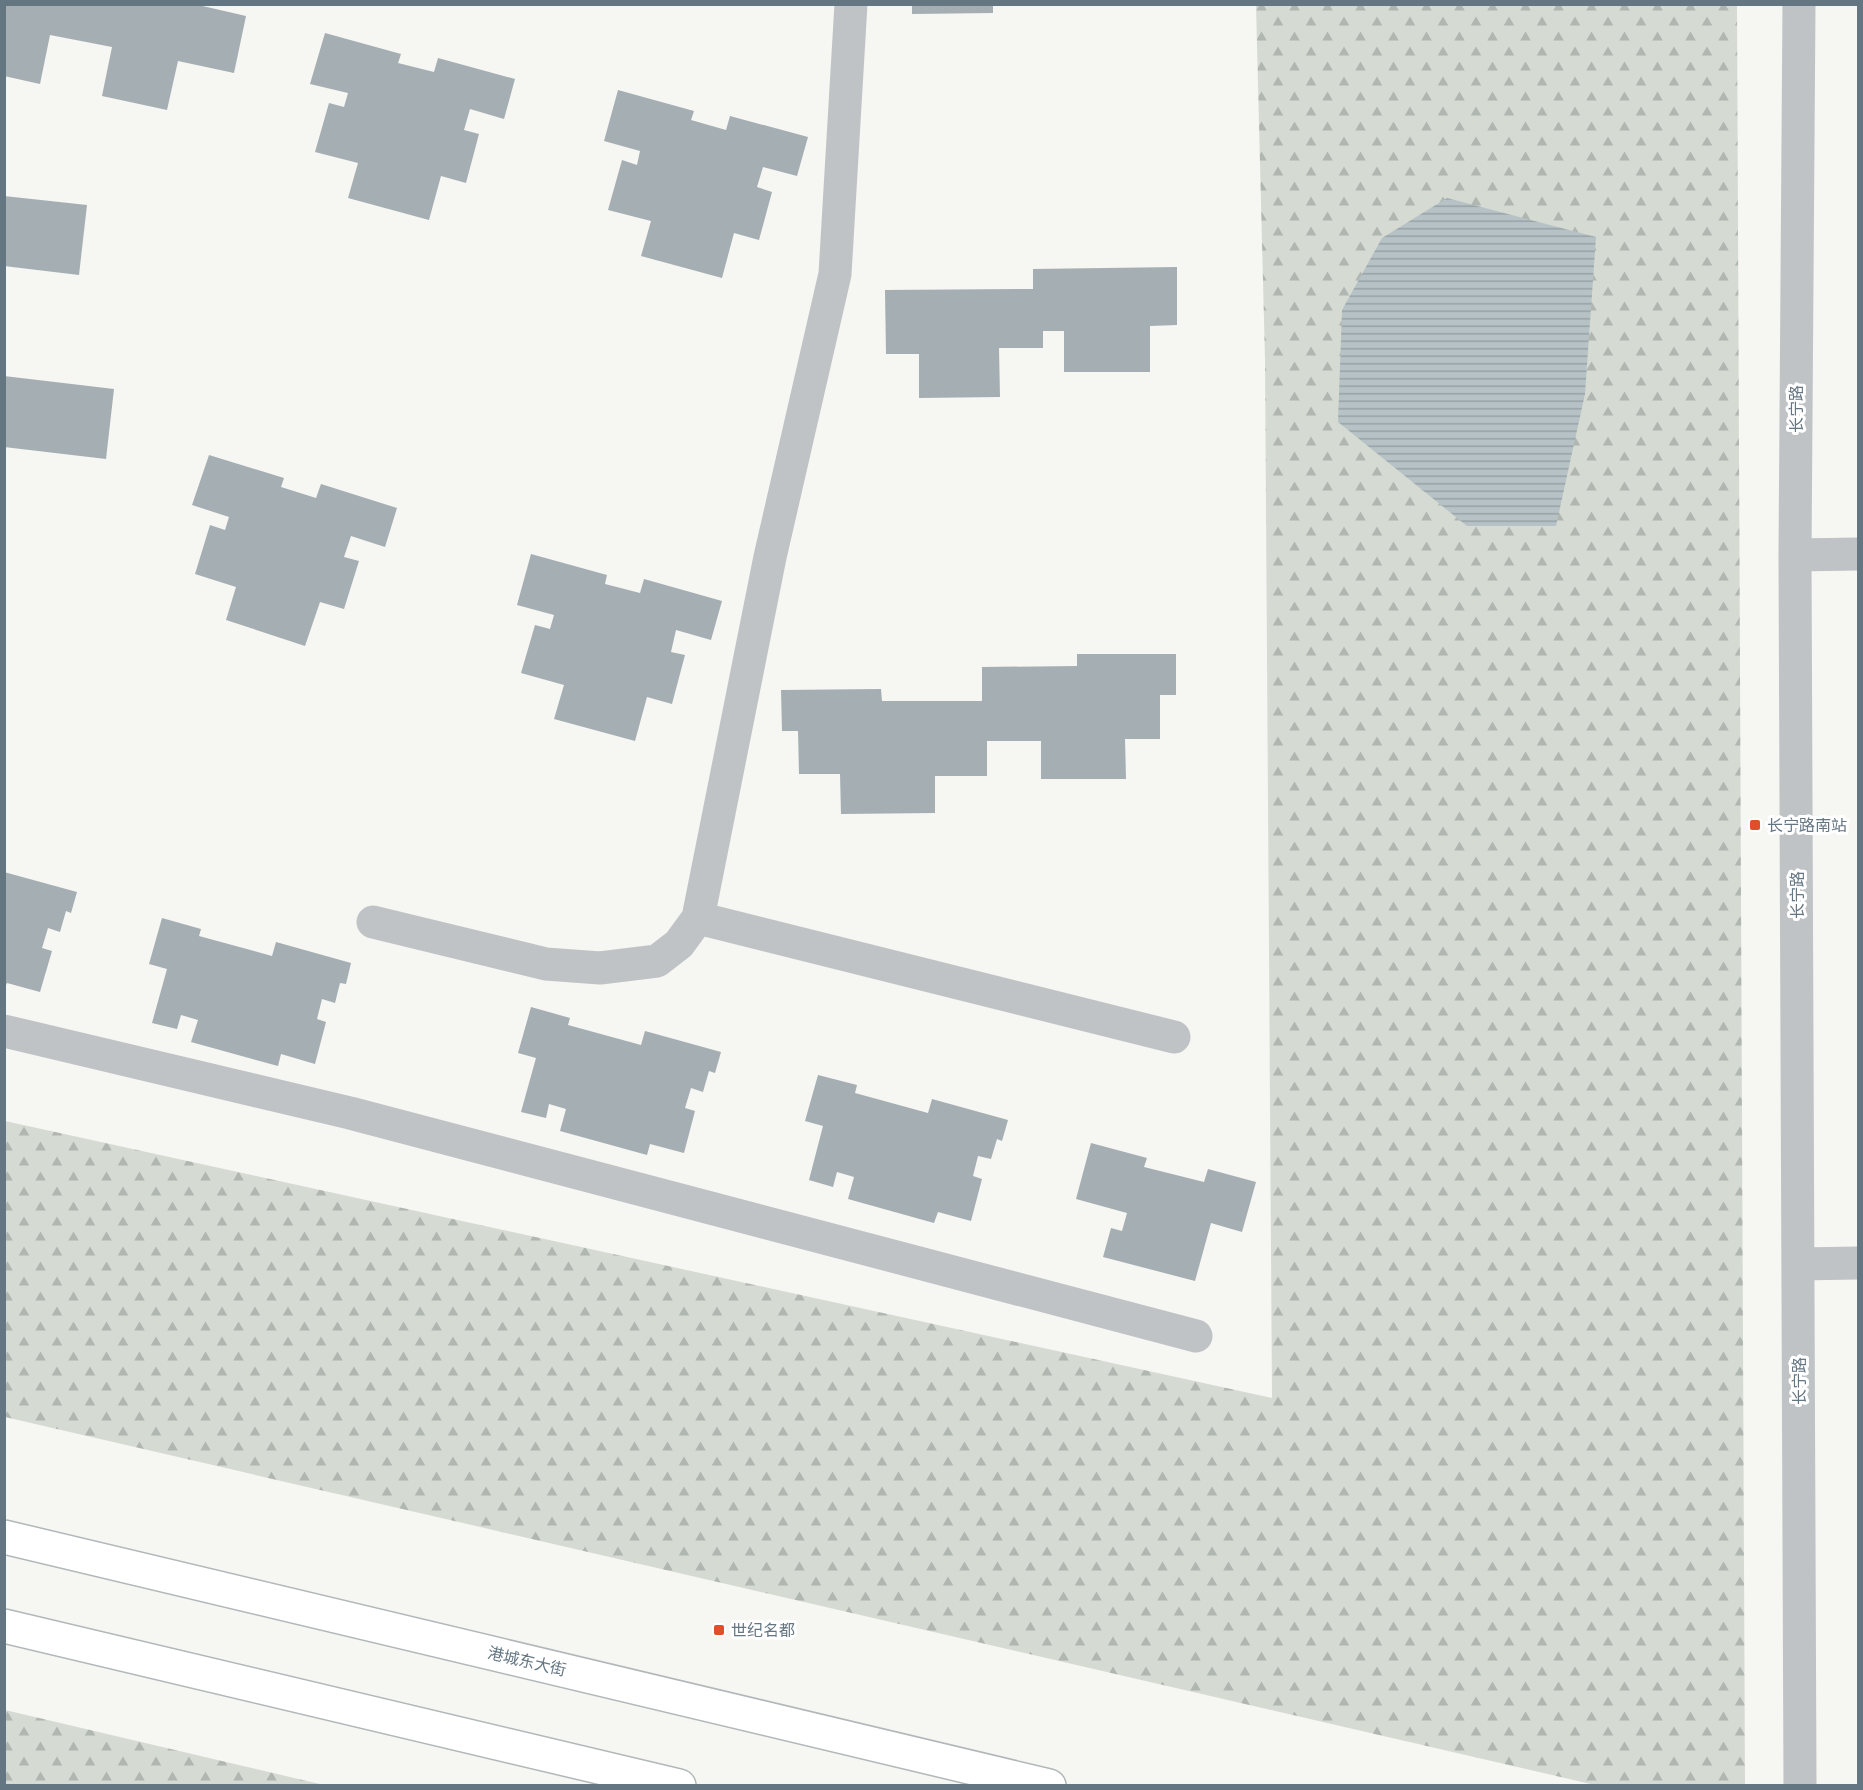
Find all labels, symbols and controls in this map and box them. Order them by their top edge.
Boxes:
street label: 长宁路 [1787,385,1806,433]
place label: 长宁路南站 [1767,816,1847,835]
marker: 长宁路南站 [1748,818,1762,832]
street label: 长宁路 [1788,871,1807,919]
street label: 长宁路 [1790,1357,1809,1405]
place label: 世纪名都 [731,1621,795,1640]
marker: 世纪名都 [712,1623,726,1637]
street label: 港城东大街 [486,1643,568,1680]

